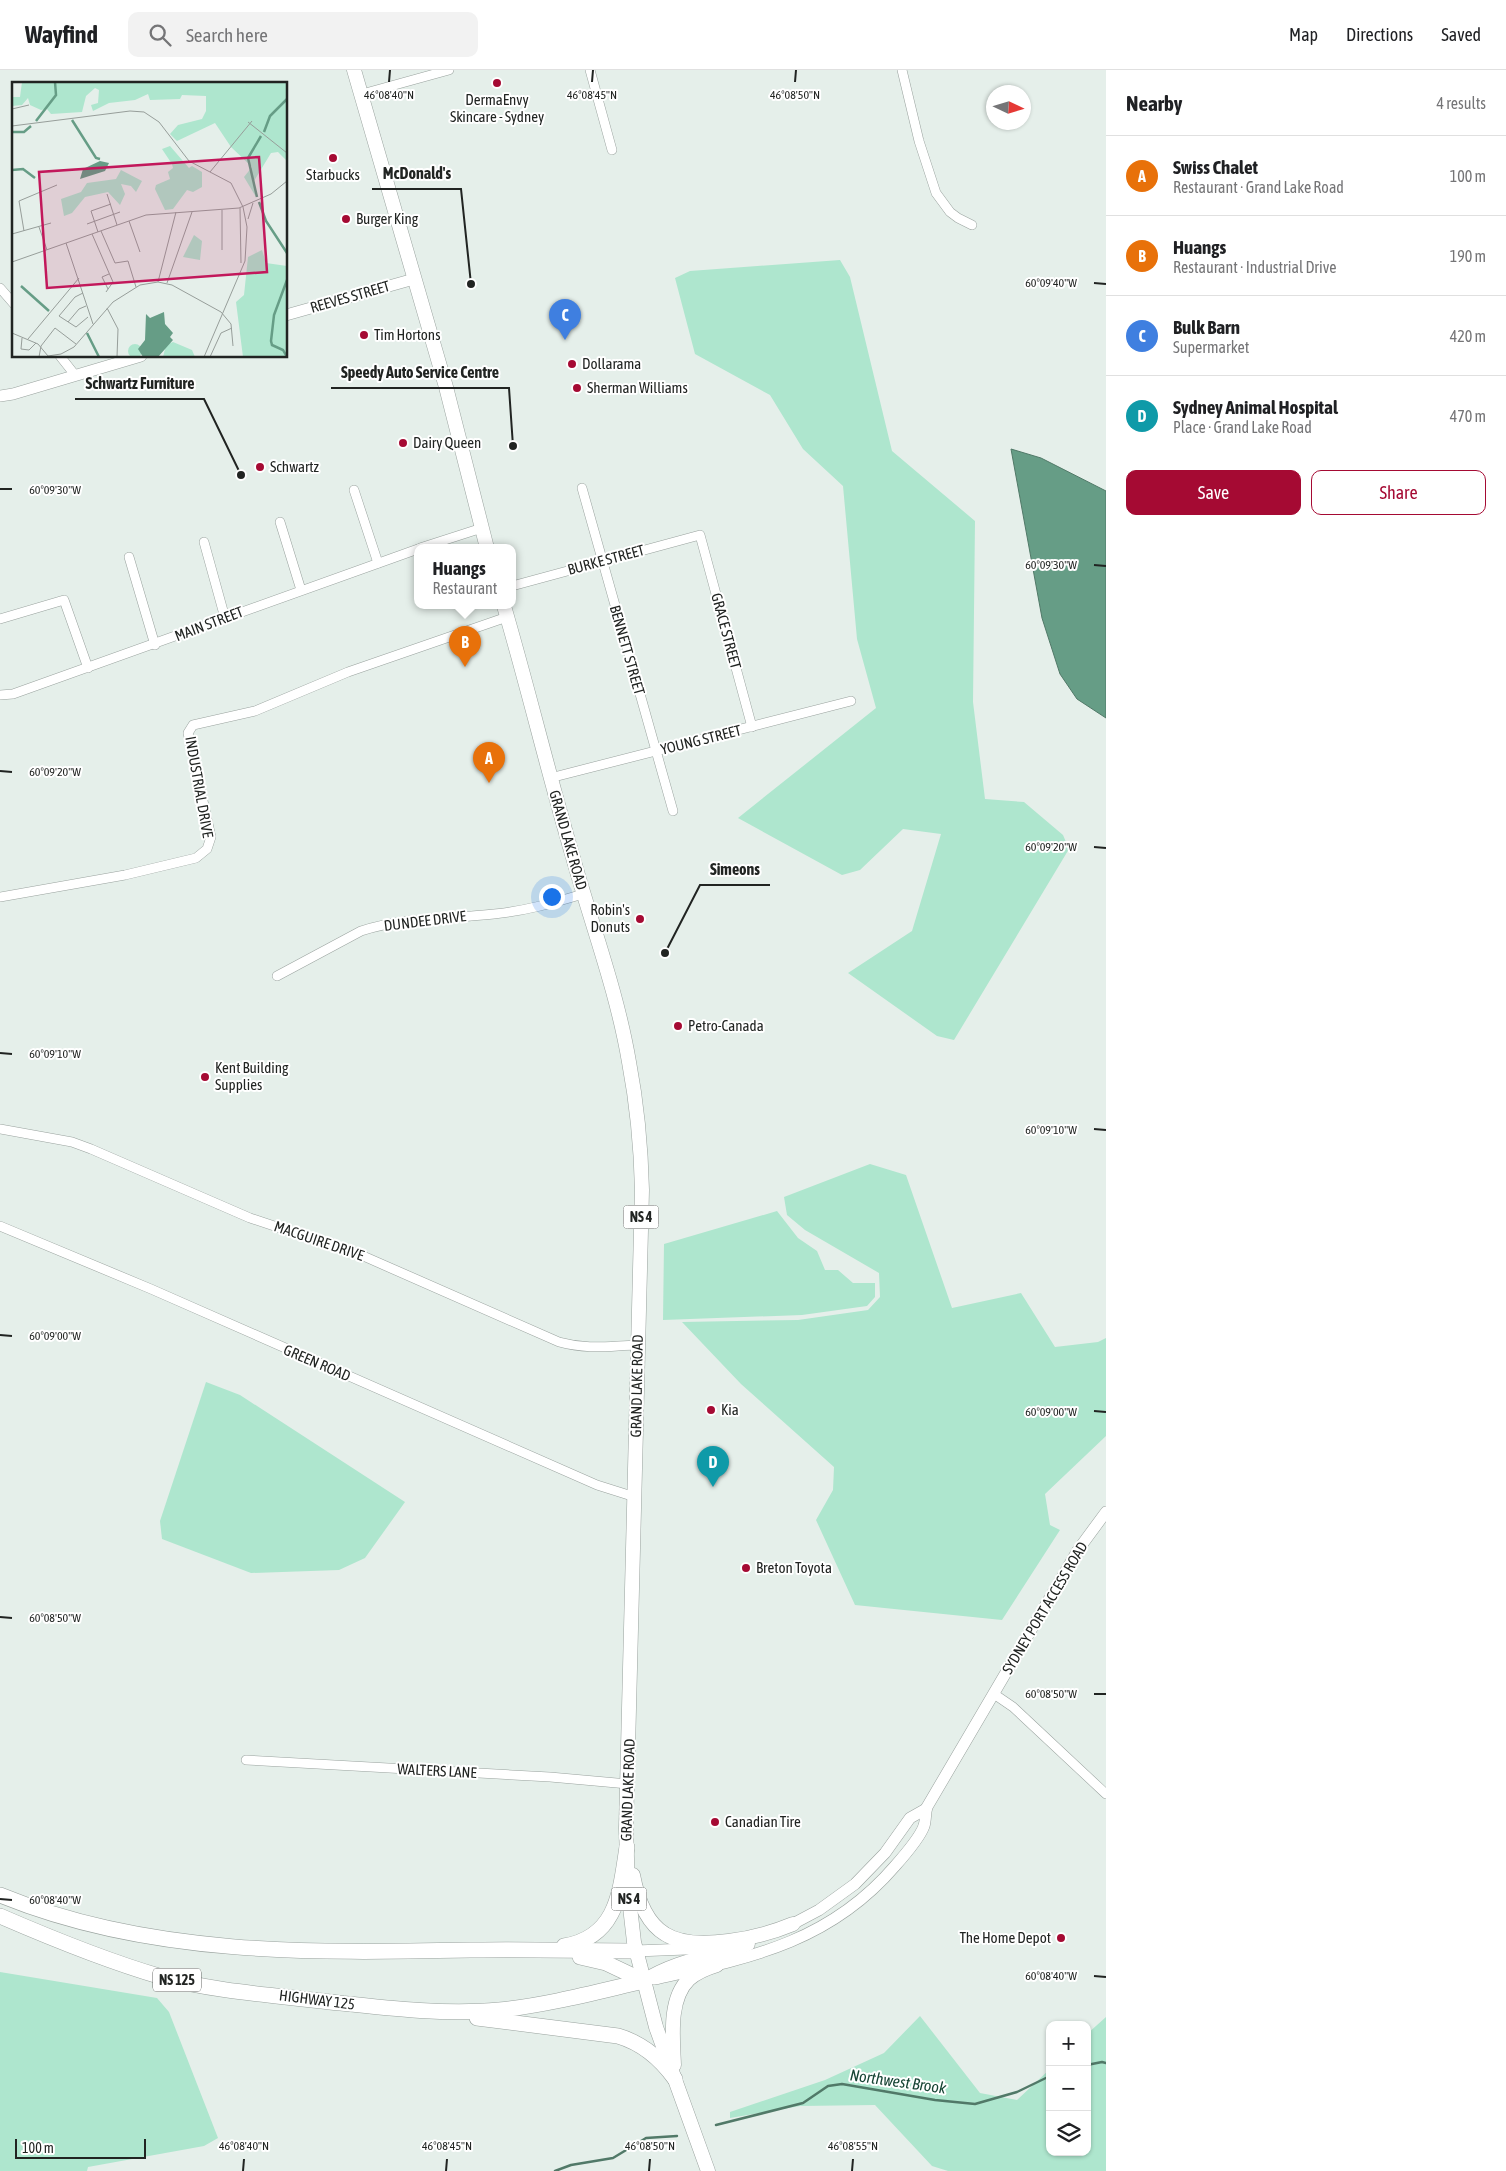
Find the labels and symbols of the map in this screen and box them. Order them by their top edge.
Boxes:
marker: DermaEnvy Skincare - Sydney [491,77,503,89]
inset map [12,82,288,358]
north arrow [986,85,1031,130]
text: 46°08'40"N [364,88,414,102]
text: 46°08'45"N [567,88,617,102]
text: 46°08'50"N [770,88,820,102]
place label: DermaEnvy Skincare - Sydney [450,91,544,125]
marker: Starbucks [327,152,339,164]
callout: McDonald's [372,158,461,189]
text: McDonald's [383,164,451,182]
place label: Starbucks [306,166,360,183]
place label: Burger King [356,210,419,227]
marker: Burger King [340,213,352,225]
text: 60°09'40"W [1025,276,1077,290]
street label: REEVES STREET [308,277,392,316]
pin: C [549,299,581,340]
place label: Tim Hortons [374,326,440,343]
marker: Tim Hortons [358,329,370,341]
place label: Dollarama [582,355,641,372]
callout: Speedy Auto Service Centre [331,357,509,388]
marker: Dollarama [566,358,578,370]
text: Speedy Auto Service Centre [341,363,499,381]
callout: Schwartz Furniture [75,368,204,399]
text: Schwartz Furniture [86,374,194,392]
place label: Sherman Williams [587,379,688,396]
marker: Sherman Williams [571,382,583,394]
place label: Dairy Queen [413,434,481,451]
marker: Dairy Queen [397,437,409,449]
place label: Schwartz [270,458,320,475]
marker: Schwartz [254,461,266,473]
text: 60°09'30"W [29,483,81,497]
street label: BURKE STREET [566,541,647,578]
text: 60°09'30"W [1025,558,1077,572]
street label: GRACE STREET [708,591,745,671]
street label: MAIN STREET [172,603,246,644]
street label: BENNETT STREET [607,603,649,697]
pin: B [449,626,481,667]
street label: YOUNG STREET [659,721,743,758]
street label: INDUSTRIAL DRIVE [182,735,217,840]
pin: A [473,742,505,783]
text: 60°09'20"W [29,765,81,779]
street label: GRAND LAKE ROAD [546,788,591,892]
text: 60°09'20"W [1025,840,1077,854]
callout: Simeons [700,854,770,885]
text: Simeons [710,860,760,878]
your location [539,884,565,910]
place label: Robin's Donuts [590,901,630,935]
street label: DUNDEE DRIVE [383,907,468,934]
marker: Robin's Donuts [634,913,646,925]
place label: Petro-Canada [688,1017,764,1034]
marker: Petro-Canada [672,1020,684,1032]
text: 60°09'10"W [29,1047,81,1061]
place label: Kent Building Supplies [215,1059,289,1093]
marker: Kent Building Supplies [199,1071,211,1083]
text: 60°09'10"W [1025,1123,1077,1137]
road number: NS 4 [624,1206,658,1228]
street label: MACGUIRE DRIVE [272,1217,367,1264]
text: 60°09'00"W [29,1329,81,1343]
street label: GRAND LAKE ROAD [627,1334,646,1438]
street label: GREEN ROAD [281,1341,353,1384]
place label: Kia [721,1401,739,1418]
marker: Kia [705,1404,717,1416]
text: 60°09'00"W [1025,1405,1077,1419]
pin: D [697,1446,729,1487]
street label: SYDNEY PORT ACCESS ROAD [998,1539,1091,1677]
place label: Breton Toyota [756,1559,832,1576]
marker: Breton Toyota [740,1562,752,1574]
text: 60°08'50"W [29,1611,81,1625]
text: 60°08'50"W [1025,1687,1077,1701]
street label: GRAND LAKE ROAD [617,1738,638,1842]
street label: WALTERS LANE [397,1760,478,1781]
place label: Canadian Tire [725,1813,801,1830]
marker: Canadian Tire [709,1816,721,1828]
road number: NS 4 [612,1888,646,1910]
text: 60°08'40"W [29,1893,81,1907]
place label: The Home Depot [959,1929,1051,1946]
marker: The Home Depot [1055,1932,1067,1944]
road number: NS 125 [153,1968,201,1992]
text: 60°08'40"W [1025,1969,1077,1983]
street label: HIGHWAY 125 [278,1986,356,2013]
water label: Northwest Brook [849,2065,948,2097]
scale bar [15,2136,146,2159]
text: 46°08'40"N [219,2139,269,2153]
text: 46°08'45"N [422,2139,472,2153]
text: 46°08'50"N [625,2139,675,2153]
text: 46°08'55"N [828,2139,878,2153]

